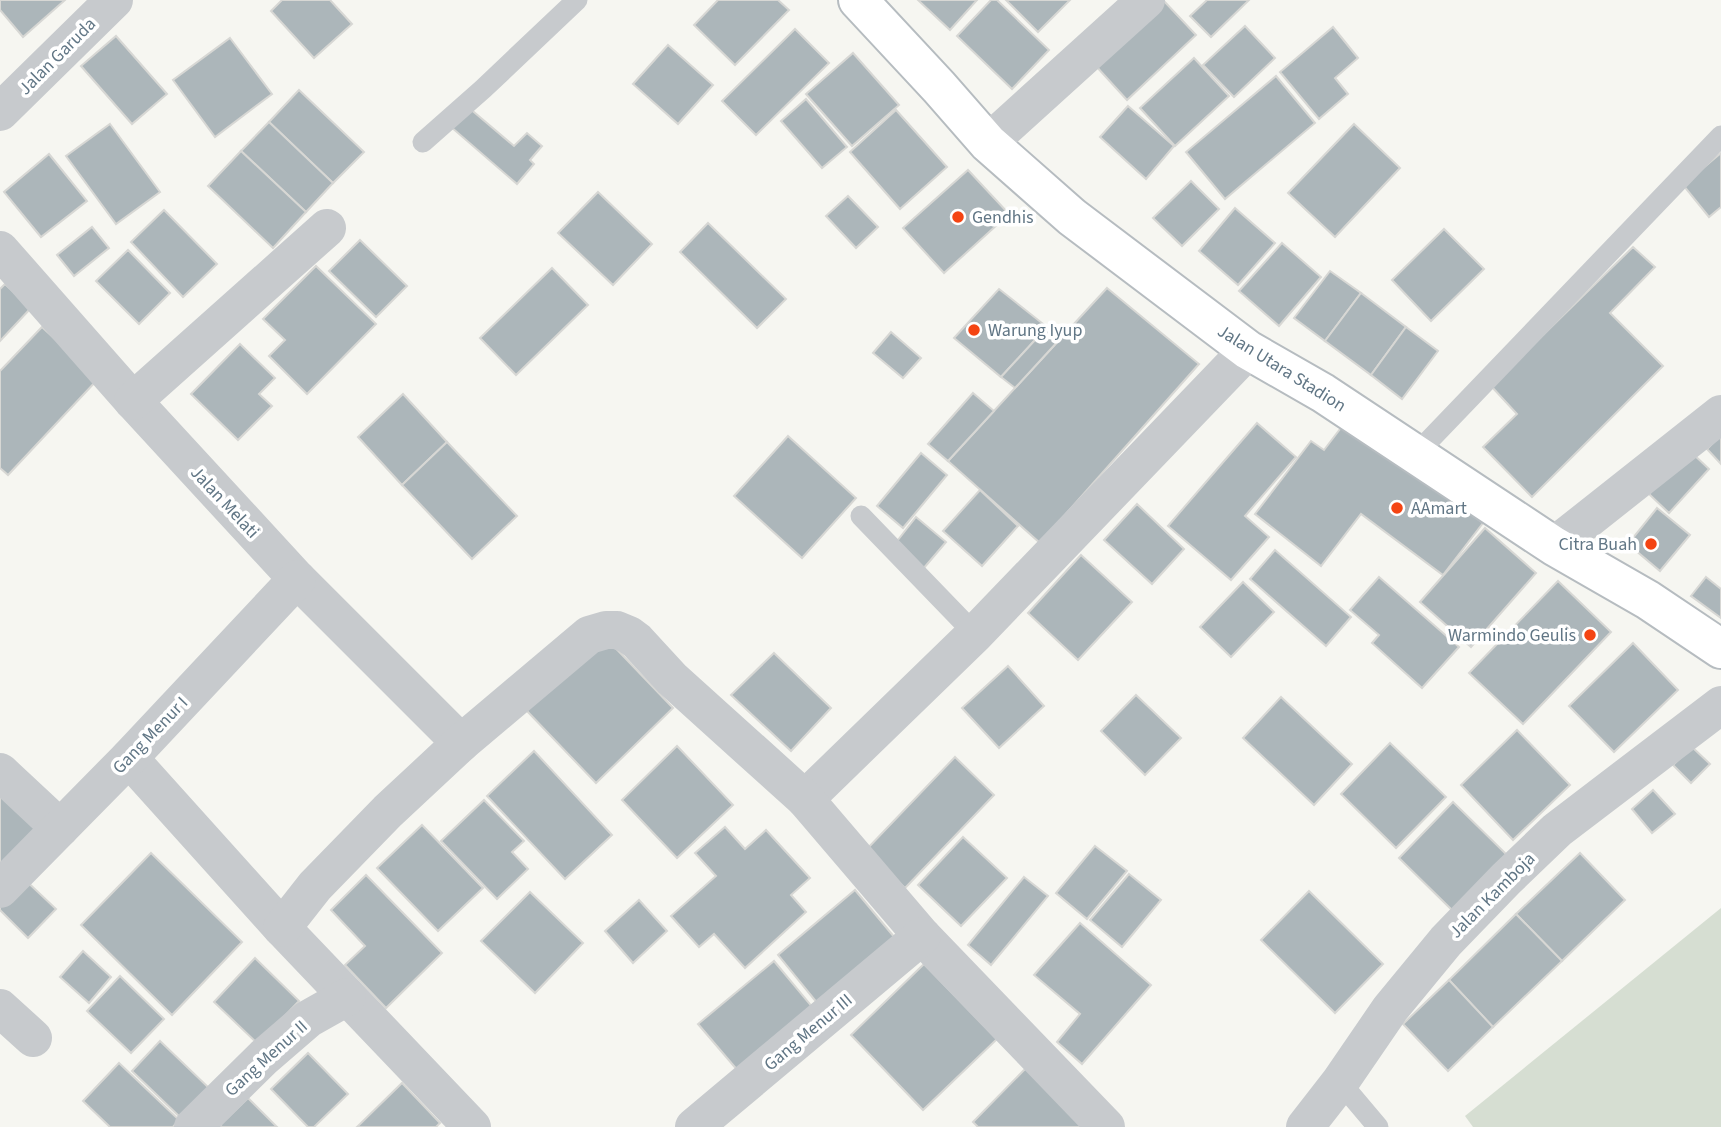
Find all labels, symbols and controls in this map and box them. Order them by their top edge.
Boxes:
street label: Jalan Garuda [13,12,102,101]
place label: Gendhis [972,205,1034,230]
marker: Gendhis [950,209,966,225]
place label: Warung Iyup [988,318,1082,343]
street label: Jalan Utara Stadion [1213,319,1351,418]
marker: Warung Iyup [966,322,982,338]
street label: Jalan Melati [185,461,265,544]
place label: AAmart [1411,496,1467,521]
marker: AAmart [1389,500,1405,516]
place label: Citra Buah [1558,532,1637,557]
marker: Citra Buah [1643,536,1659,552]
place label: Warmindo Geulis [1448,623,1576,648]
marker: Warmindo Geulis [1582,627,1598,643]
street label: Gang Menur I [107,691,194,780]
street label: Jalan Kamboja [1444,847,1541,944]
street label: Gang Menur III [759,988,858,1077]
street label: Gang Menur II [219,1014,313,1102]

